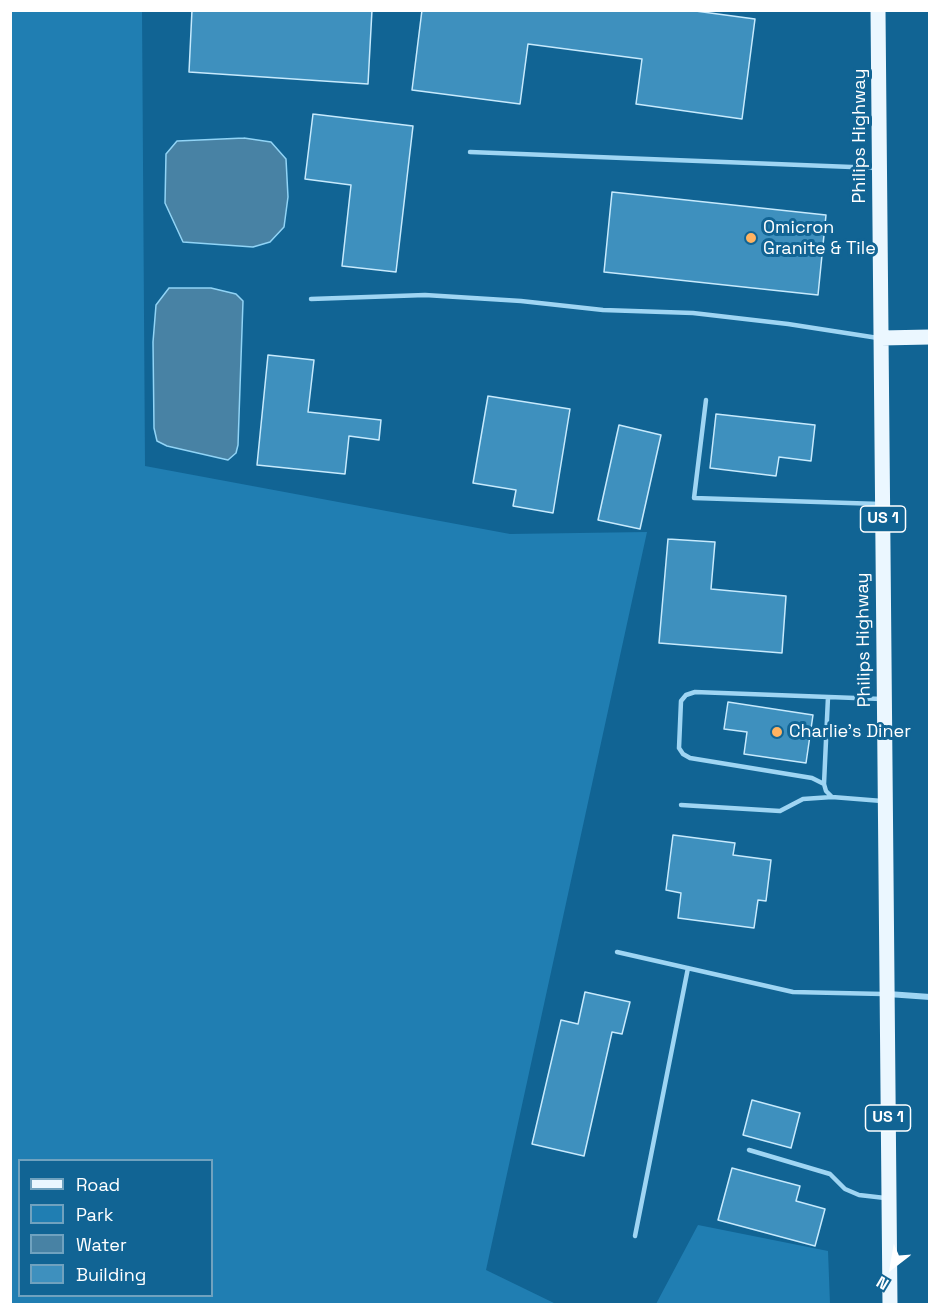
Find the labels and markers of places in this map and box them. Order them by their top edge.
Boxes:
place label: Omicron Granite & Tile [763,217,876,260]
marker: Omicron Granite & Tile [744,231,758,245]
place label: Charlie's Diner [789,721,911,743]
marker: Charlie's Diner [770,725,784,739]

